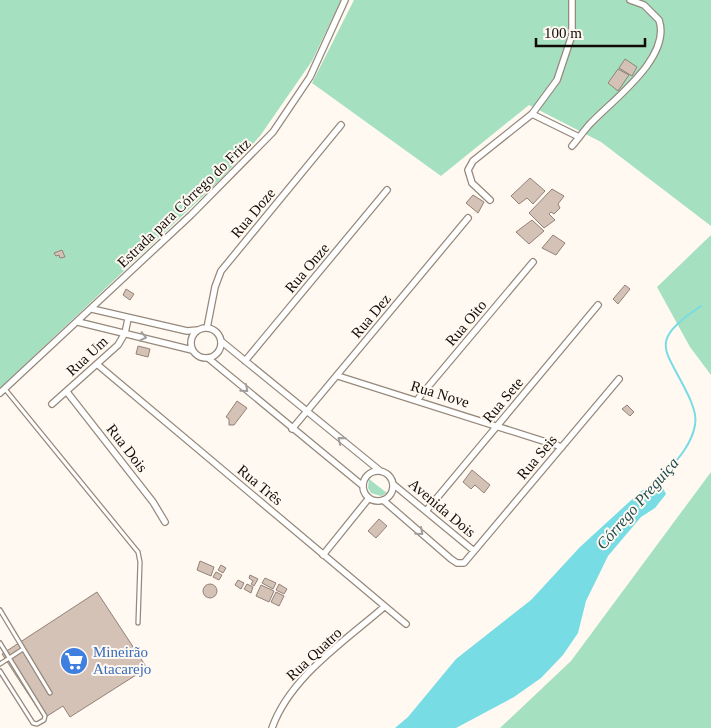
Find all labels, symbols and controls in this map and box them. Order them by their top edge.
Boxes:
scale bar [536,15,645,47]
text: 100 m [544,25,582,41]
street label: Estrada para Córrego do Fritz [114,135,254,271]
street label: Rua Doze [228,185,278,241]
street label: Rua Onze [282,240,332,296]
street label: Rua Dez [348,291,394,341]
street label: Rua Oito [442,297,490,349]
one-way arrow [138,331,147,342]
street label: Rua Um [63,333,111,379]
street label: Rua Sete [480,374,527,426]
street label: Rua Nove [409,378,472,411]
one-way arrow [239,384,248,392]
street label: Rua Dois [103,421,151,475]
street label: Rua Seis [514,431,560,482]
one-way arrow [338,437,347,445]
water label: Córrego Preguiça [593,454,682,553]
street label: Rua Três [234,462,286,509]
street label: Avenida Dois [406,476,479,541]
one-way arrow [414,526,423,535]
street label: Rua Quatro [283,624,345,684]
place label: Mineirão Atacarejo [93,644,151,677]
supermarket icon: Mineirão Atacarejo [59,646,89,676]

